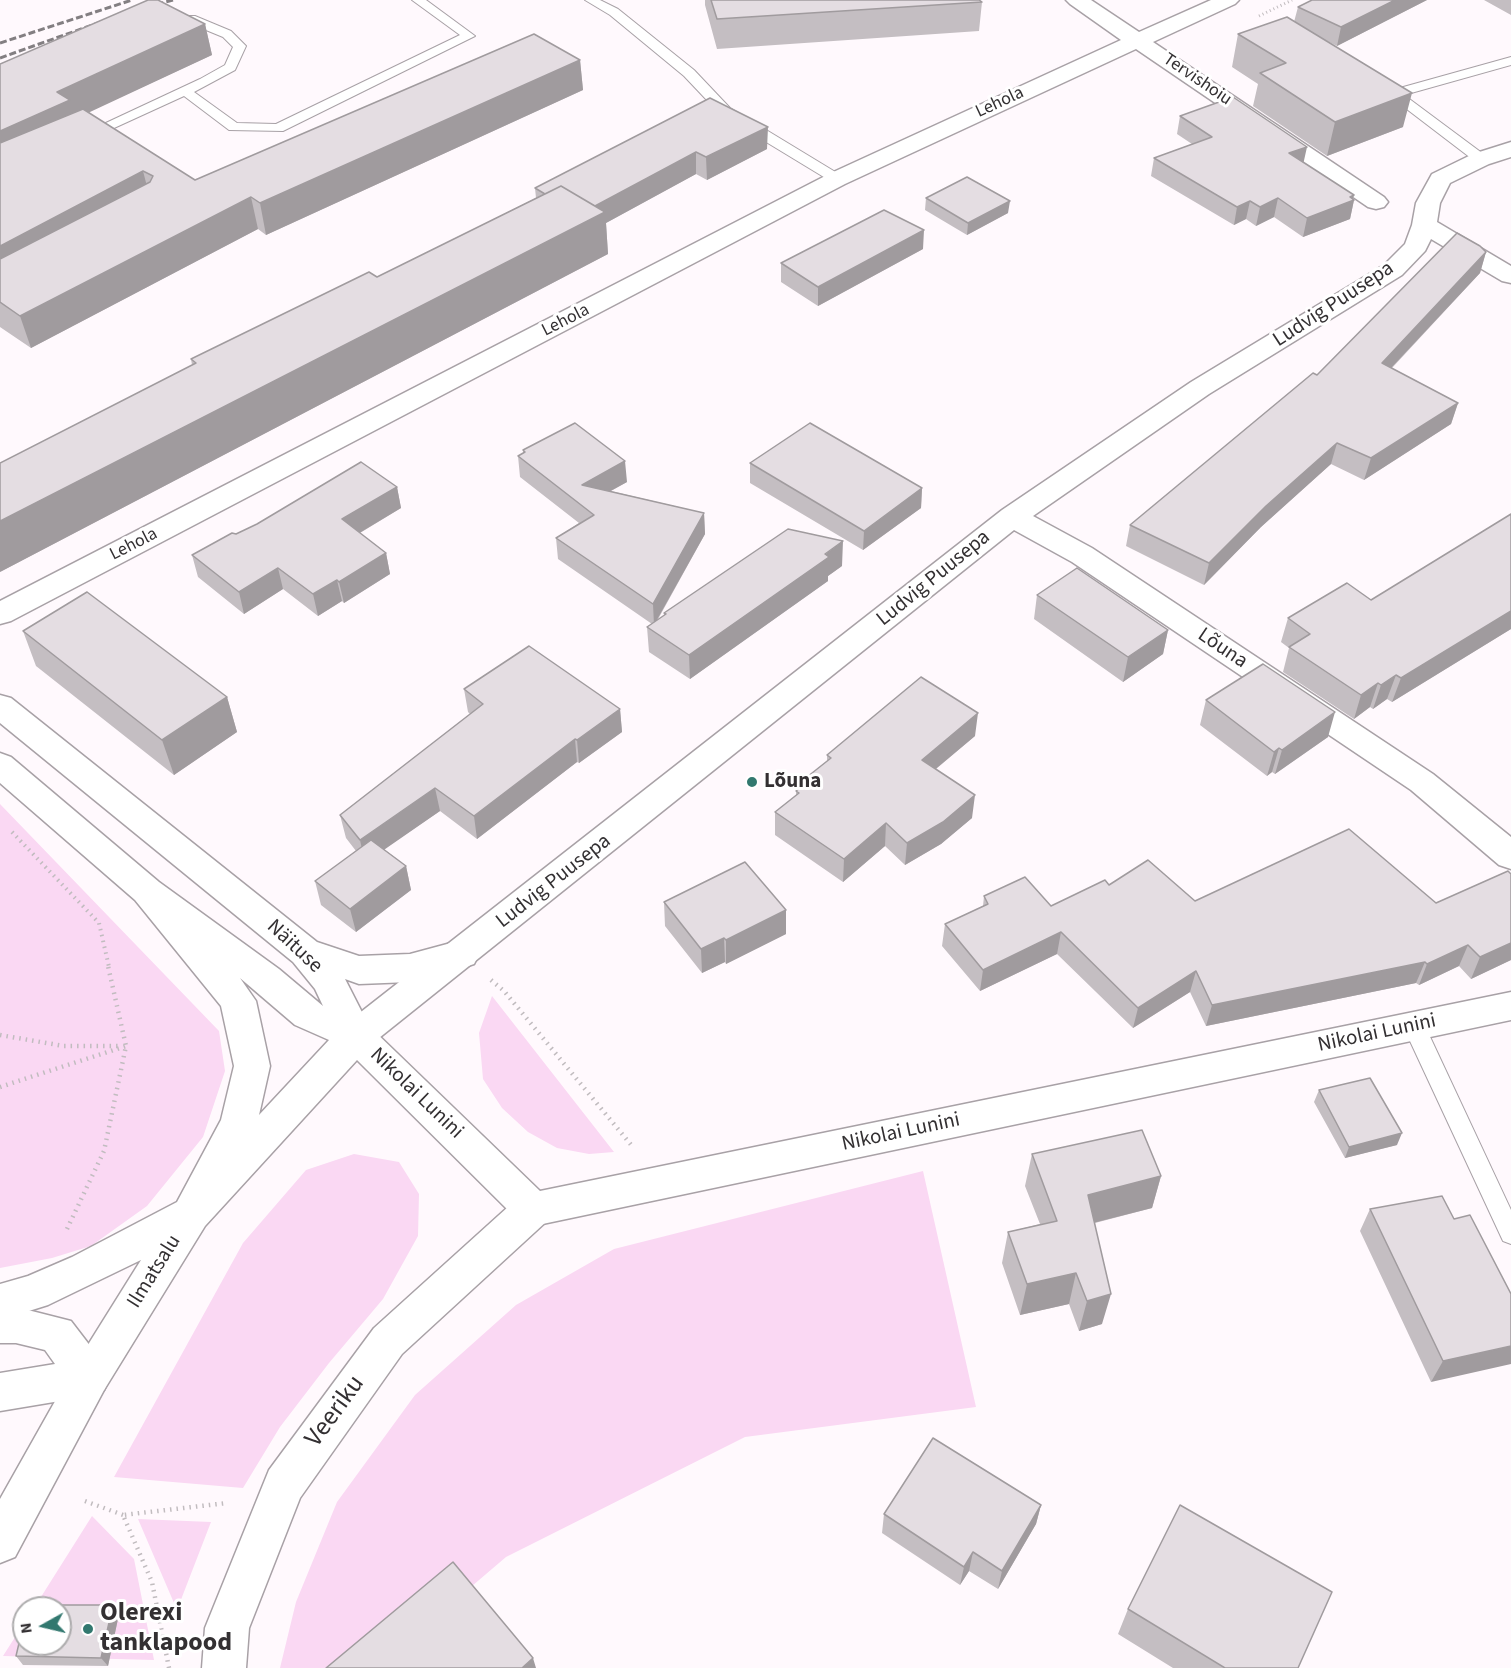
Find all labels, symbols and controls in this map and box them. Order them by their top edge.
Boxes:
street label: Tervishoiu [1159,49,1235,111]
street label: Lehola [972,83,1028,123]
street label: Ludvig Puusepa [1269,257,1399,353]
street label: Lehola [539,300,593,342]
street label: Lehola [107,524,161,566]
street label: Ludvig Puusepa [872,526,996,632]
street label: Lõuna [1192,623,1252,675]
place label: Lõuna [764,769,821,795]
marker: Lõuna [745,775,759,789]
street label: Ludvig Puusepa [492,829,616,935]
street label: Näituse [261,915,327,979]
street label: Nikolai Lunini [1316,1009,1438,1059]
street label: Nikolai Lunini [364,1043,468,1145]
street label: Nikolai Lunini [840,1108,962,1158]
street label: Ilmatsalu [123,1231,187,1313]
street label: Veeriku [300,1370,372,1454]
north arrow [12,1596,72,1656]
place label: Olerexi tanklapood [100,1598,232,1660]
text: N [15,1621,38,1635]
marker: Olerexi tanklapood [81,1622,95,1636]

